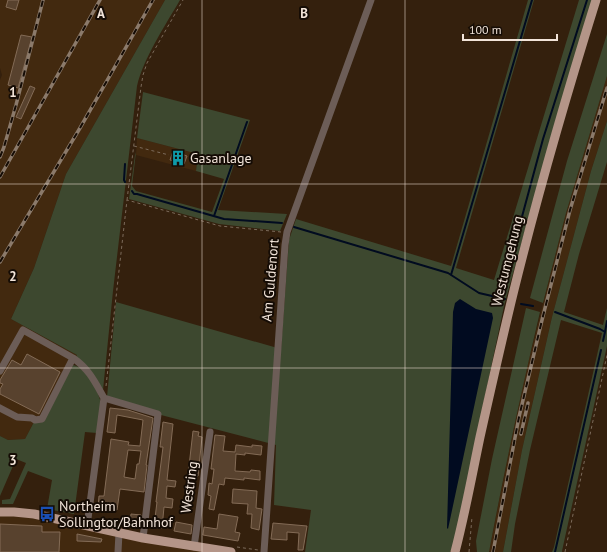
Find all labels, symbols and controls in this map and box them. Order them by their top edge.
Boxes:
text: A [97,5,105,22]
text: B [300,5,308,22]
scale bar [463,16,557,42]
text: 100 m [469,22,502,37]
text: 1 [9,84,17,101]
building icon: Gasanlage [169,149,187,167]
place label: Gasanlage [190,149,252,167]
street label: Westumgehung [487,214,527,308]
street label: Am Guldenort [257,238,283,322]
text: 2 [9,268,17,285]
text: 3 [9,452,17,469]
street label: Westring [176,460,202,514]
place label: Northeim Sollingtor/Bahnhof [59,497,173,531]
bus stop icon: Northeim Sollingtor/Bahnhof [38,505,56,523]

